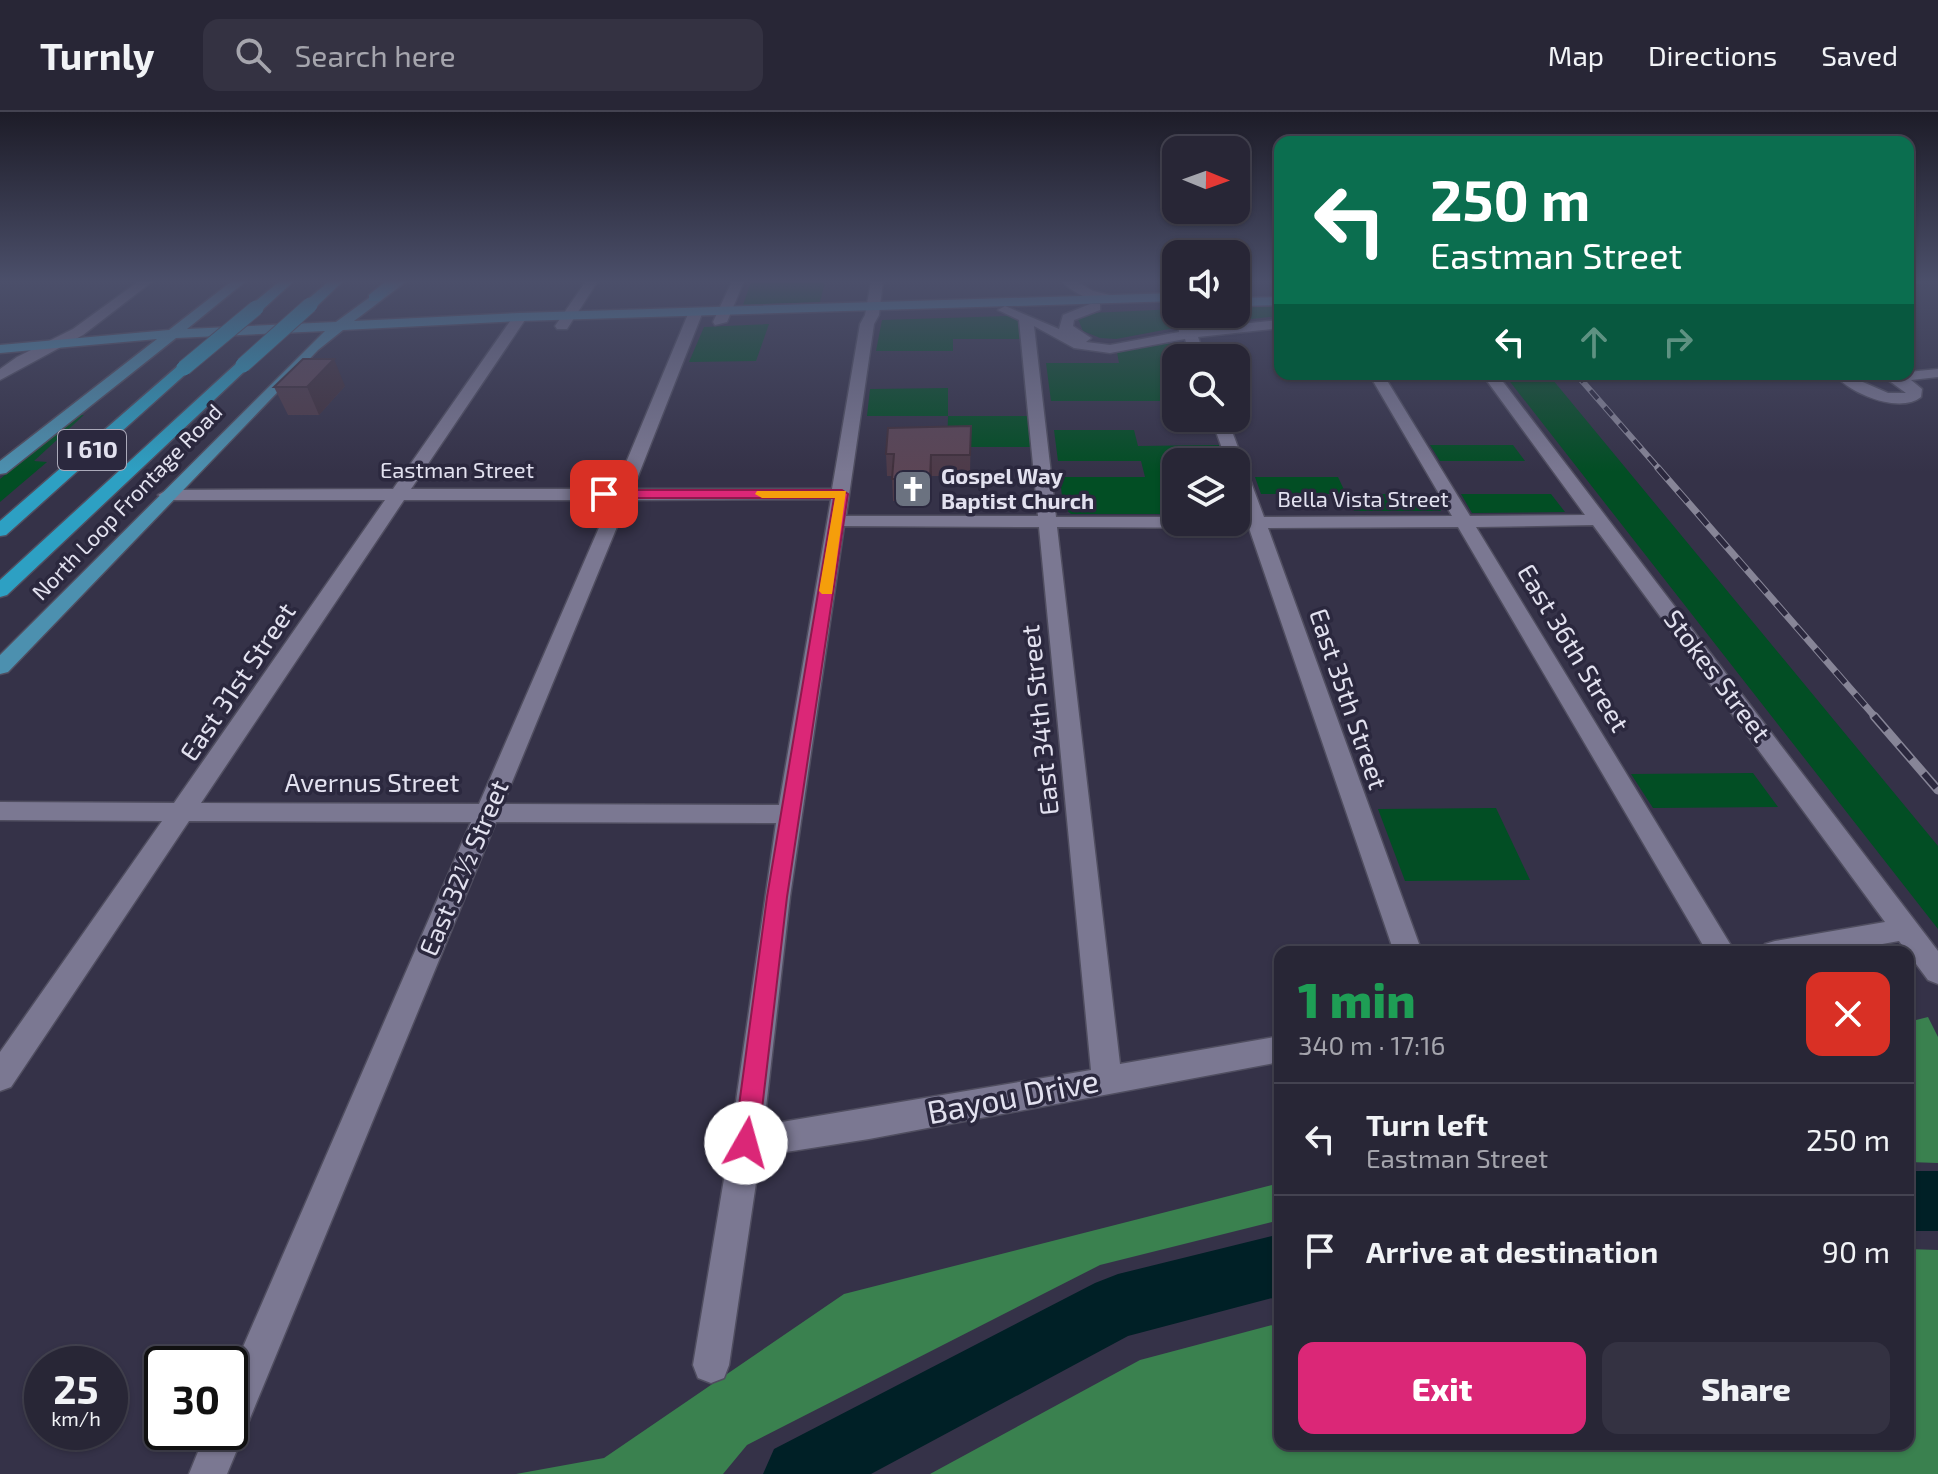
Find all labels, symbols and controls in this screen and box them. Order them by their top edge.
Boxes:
search box [203,19,763,91]
text: Turnly [40,32,155,78]
icon: search [231,33,275,77]
text: Search here [295,37,456,73]
text: Map [1548,38,1604,72]
text: Directions [1648,38,1777,72]
text: Saved [1821,38,1898,72]
north arrow [1162,136,1250,224]
map controls [1162,136,1250,536]
text: 250 m [1430,165,1590,232]
icon: left [1298,168,1402,272]
text: Eastman Street [1430,233,1682,276]
button: sound [1162,240,1250,328]
icon: left [1488,320,1532,364]
icon: ahead [1572,320,1616,364]
icon: right [1656,320,1700,364]
button: search [1162,344,1250,432]
street label: North Loop Frontage Road [26,398,227,605]
road number: I 610 [58,430,126,470]
button: layers [1162,448,1250,536]
street label: Eastman Street [380,456,534,482]
pin [570,460,638,528]
place label: Gospel Way Baptist Church [941,462,1094,513]
church icon: Gospel Way Baptist Church [892,468,934,510]
icon: arrive [582,472,626,516]
street label: Bella Vista Street [1277,485,1449,511]
street label: East 36th Street [1512,558,1637,737]
street label: East 31st Street [173,596,301,766]
street label: Stokes Street [1659,603,1778,747]
street label: East 35th Street [1304,604,1395,793]
street label: East 34th Street [1013,623,1064,817]
street label: Avernus Street [285,766,460,797]
street label: East 32½ Street [412,775,514,960]
text: 1 min [1298,970,1416,1028]
button: close [1806,972,1890,1056]
text: 340 m · 17:16 [1298,1029,1445,1060]
street label: Bayou Drive [924,1060,1101,1130]
position arrow [704,1101,788,1185]
text: Turn left [1366,1106,1488,1142]
icon: left [1298,1117,1342,1161]
text: 250 m [1806,1121,1890,1157]
text: Eastman Street [1366,1142,1548,1173]
icon: arrive [1298,1229,1342,1273]
text: Arrive at destination [1366,1233,1658,1269]
text: 90 m [1822,1233,1890,1269]
button: Exit [1298,1342,1586,1434]
button: Share [1602,1342,1890,1434]
speed limit sign: 30 [144,1346,248,1450]
text: 25 [53,1364,99,1412]
text: km/h [51,1406,101,1430]

